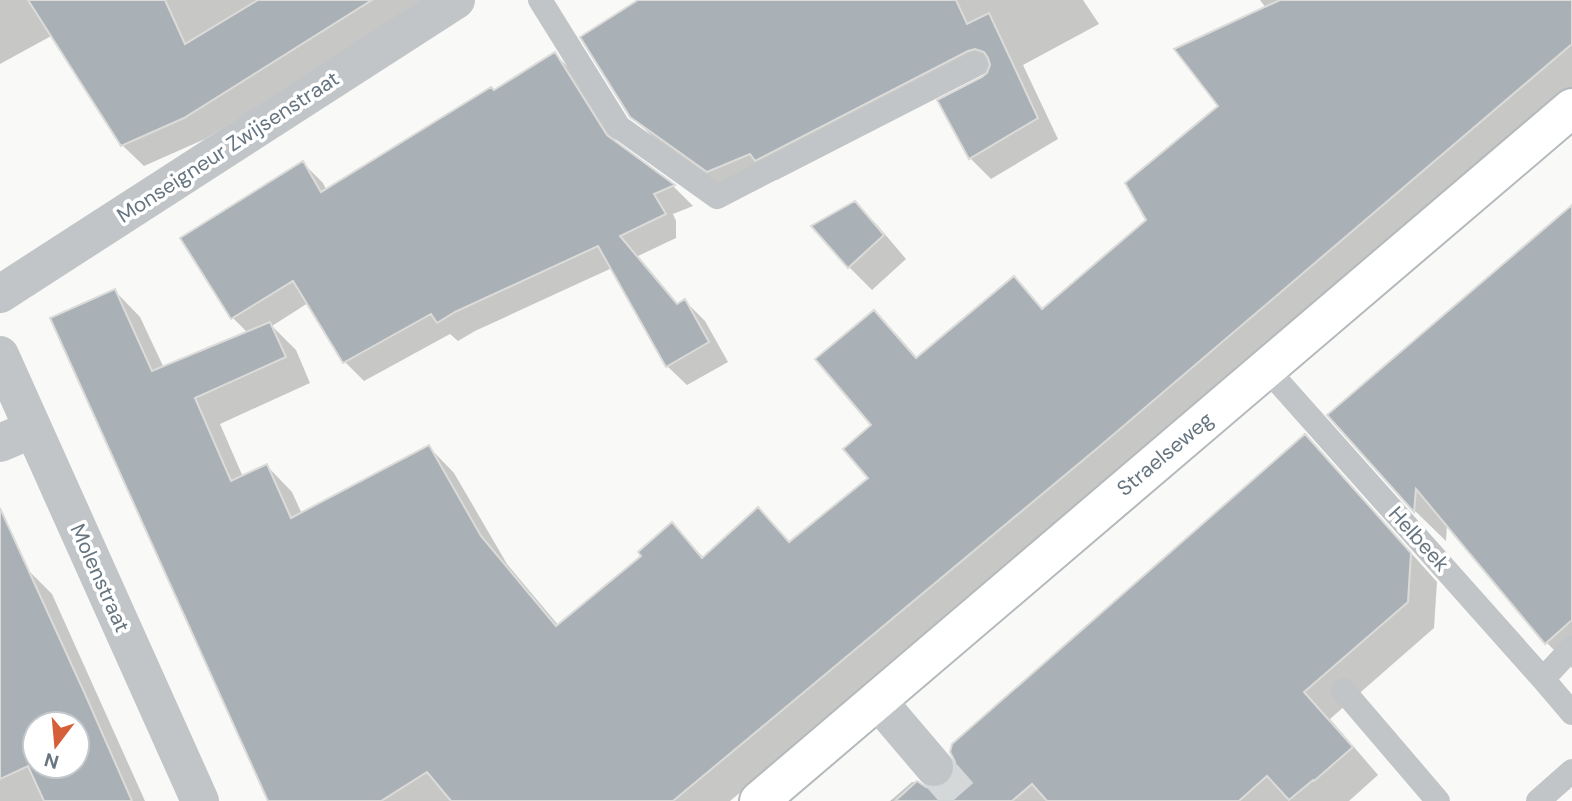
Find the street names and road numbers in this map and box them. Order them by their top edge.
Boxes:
street label: Monseigneur Zwijsenstraat [111,65,345,229]
street label: Straelseweg [1111,405,1219,502]
street label: Helbeek [1382,500,1456,578]
street label: Molenstraat [64,519,136,637]

